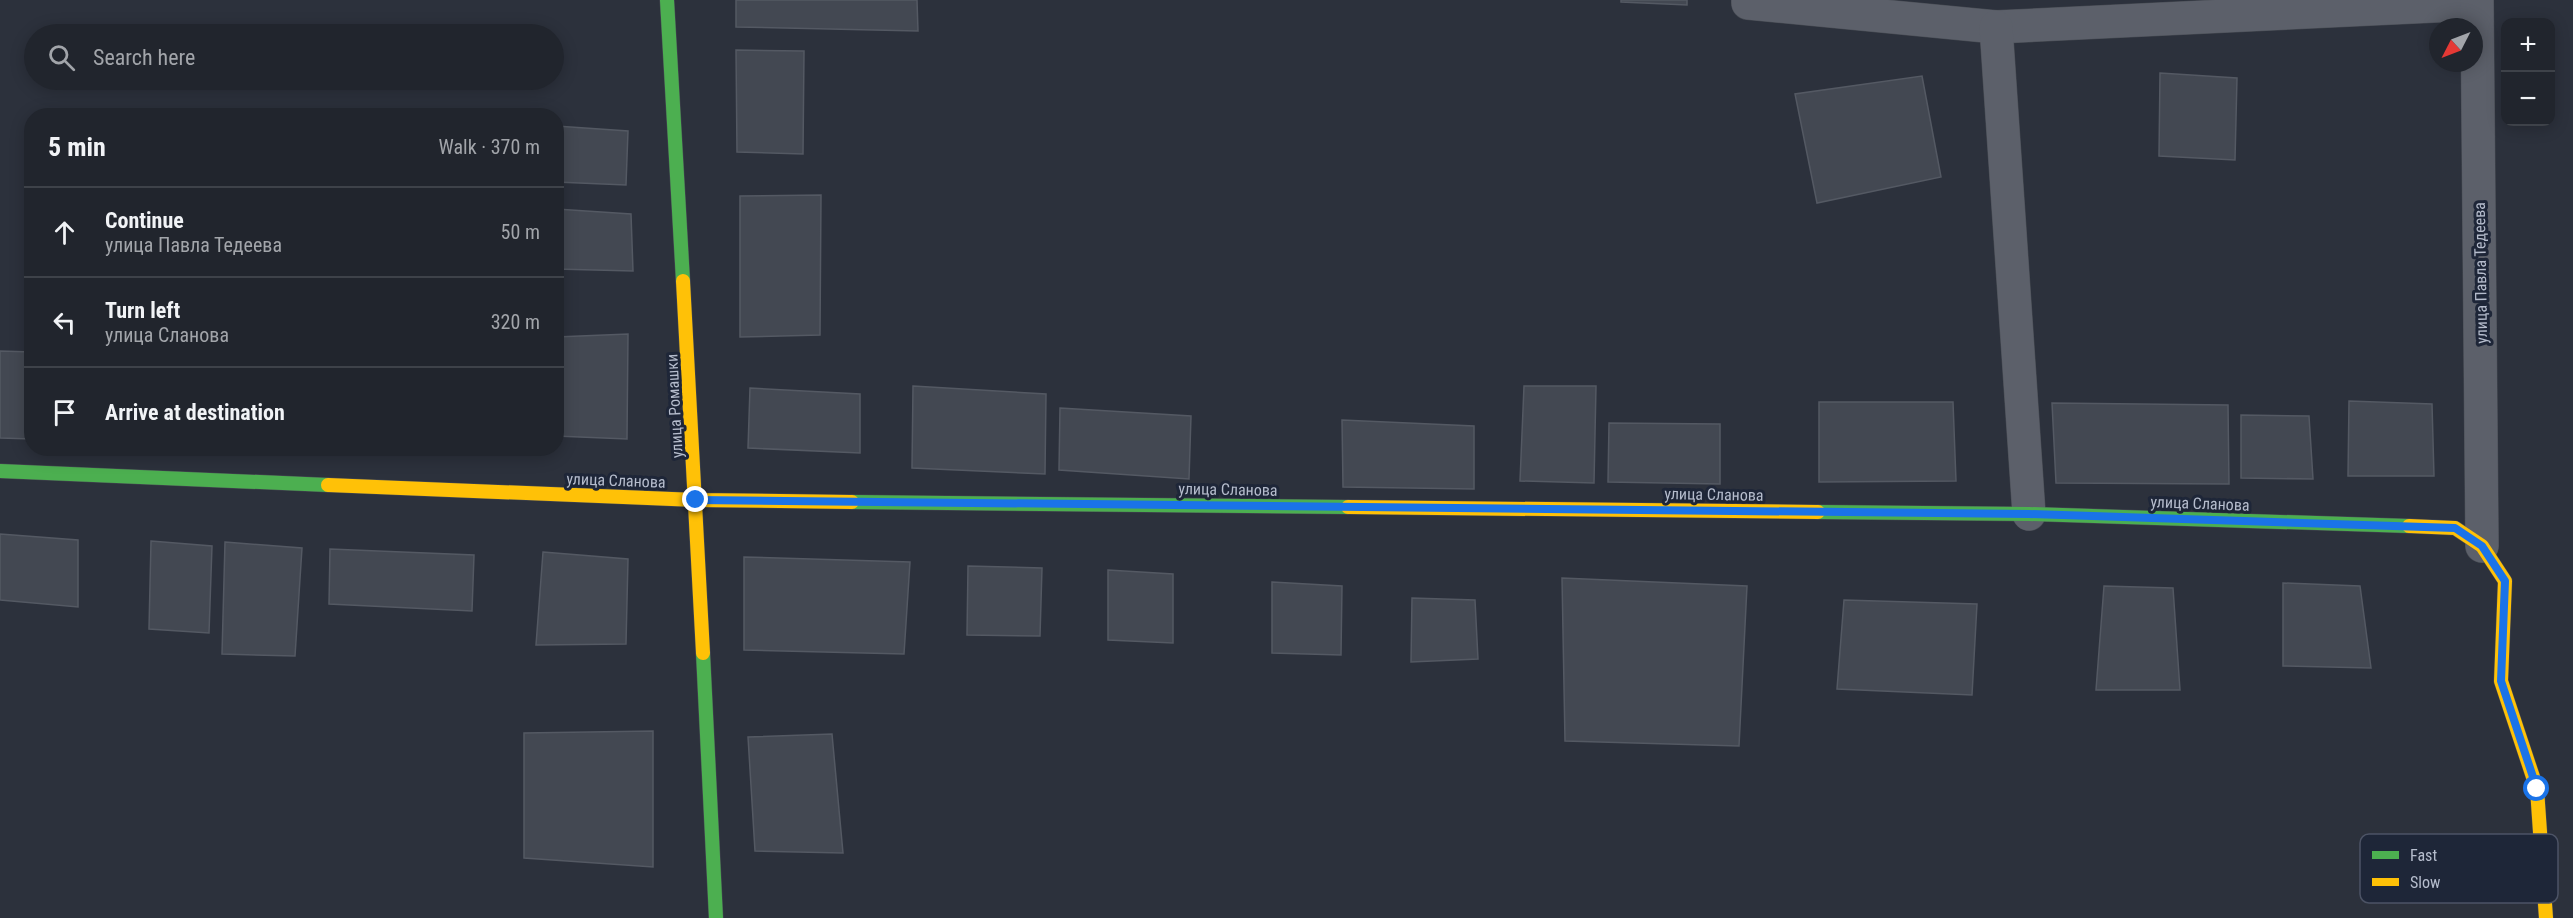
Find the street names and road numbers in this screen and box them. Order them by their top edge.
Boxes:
street label: улица Павла Тедеева [2470,202,2491,344]
street label: улица Ромашки [662,353,687,459]
street label: улица Сланова [566,469,666,492]
street label: улица Сланова [1178,479,1278,500]
street label: улица Сланова [1664,484,1764,505]
street label: улица Сланова [2150,492,2250,515]

